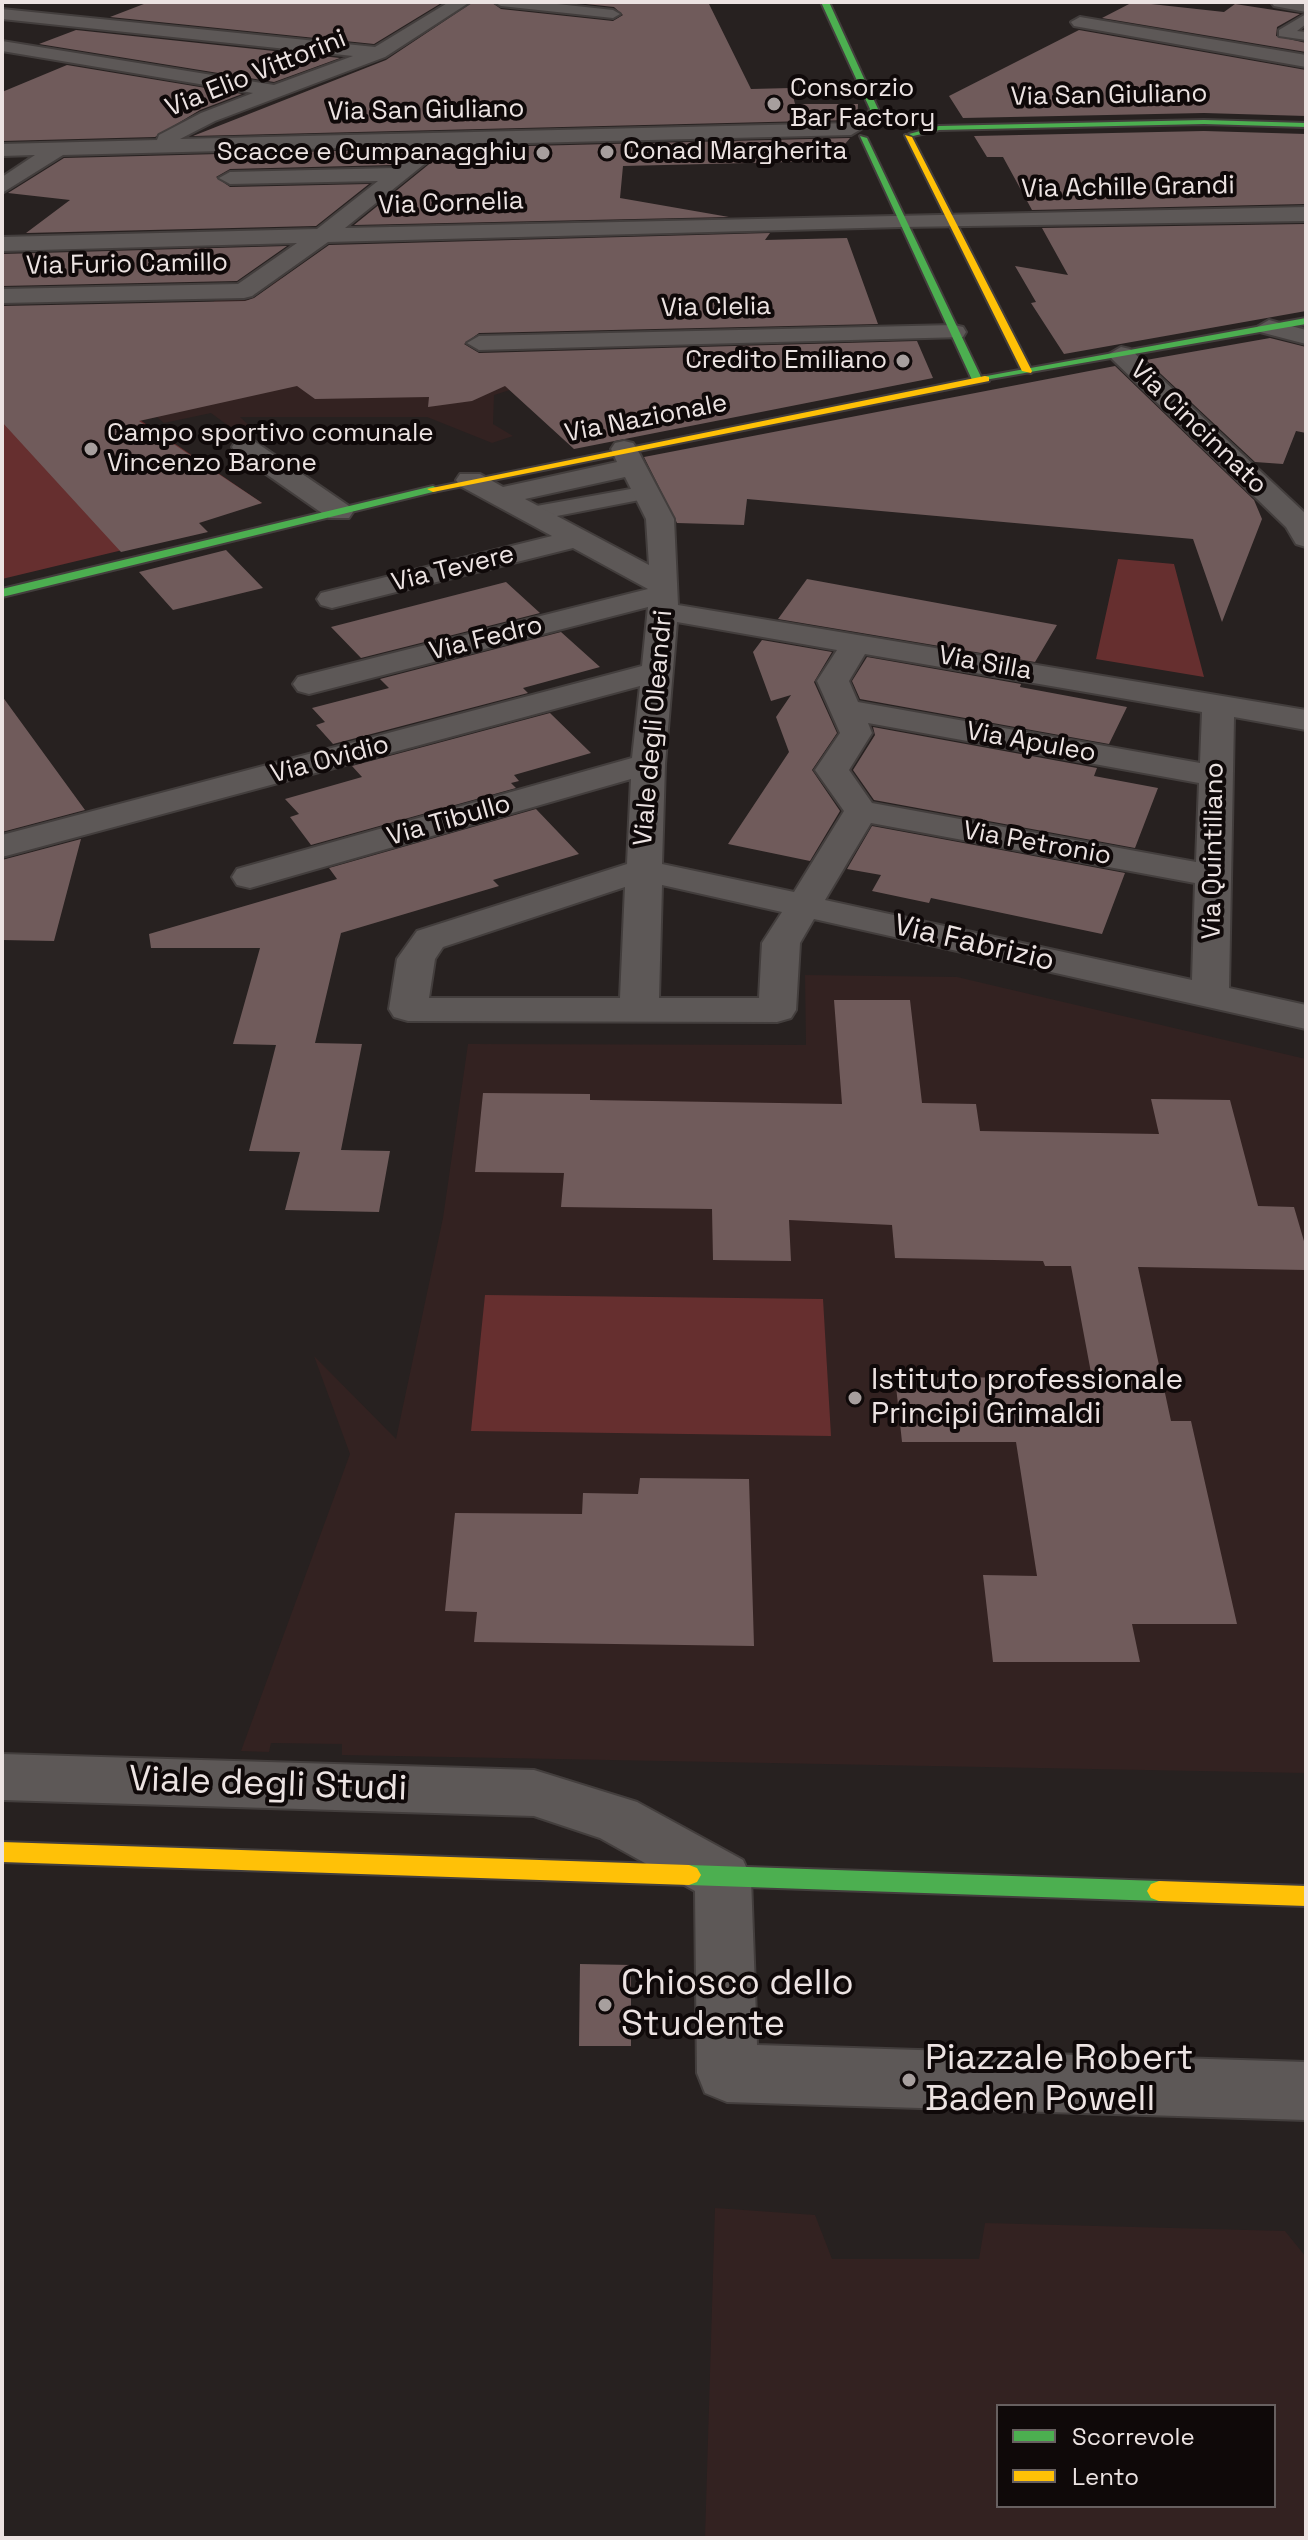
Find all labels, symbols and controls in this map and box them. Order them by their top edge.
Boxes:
street label: Via Elio Vittorini [161,24,351,124]
place label: Consorzio Bar Factory [790,73,935,134]
street label: Via San Giuliano [1010,79,1208,113]
street label: Via San Giuliano [327,94,525,128]
marker: Consorzio Bar Factory [765,95,783,113]
place label: Conad Margherita [623,136,848,168]
place label: Scacce e Cumpanagghiu [217,137,527,169]
marker: Conad Margherita [598,143,616,161]
marker: Scacce e Cumpanagghiu [534,144,552,162]
street label: Via Achille Grandi [1021,171,1235,205]
street label: Via Cornelia [378,186,524,222]
street label: Via Furio Camillo [26,248,228,282]
street label: Via Clelia [661,291,771,325]
place label: Credito Emiliano [685,345,887,377]
marker: Credito Emiliano [894,352,912,370]
street label: Via Cincinnato [1123,355,1273,501]
street label: Via Nazionale [562,388,730,450]
place label: Campo sportivo comunale Vincenzo Barone [107,418,434,480]
marker: Campo sportivo comunale Vincenzo Barone [82,440,100,458]
street label: Via Tevere [388,539,518,599]
street label: Viale degli Oleandri [628,609,680,847]
street label: Via Fedro [426,610,546,668]
street label: Via Silla [936,640,1034,688]
street label: Via Apuleo [964,716,1098,770]
street label: Via Ovidio [267,729,393,791]
street label: Via Quintiliano [1197,762,1231,940]
street label: Via Tibullo [384,789,514,853]
street label: Via Petronio [960,816,1114,872]
street label: Via Fabrizio [890,908,1058,980]
place label: Istituto professionale Principi Grimaldi [871,1363,1183,1434]
marker: Istituto professionale Principi Grimaldi [846,1389,864,1407]
street label: Viale degli Studi [128,1759,408,1811]
place label: Chiosco dello Studente [621,1962,854,2047]
marker: Chiosco dello Studente [596,1996,614,2014]
place label: Piazzale Robert Baden Powell [925,2037,1193,2122]
marker: Piazzale Robert Baden Powell [900,2071,918,2089]
legend [996,2404,1276,2508]
text: Scorrevole [1072,2421,1195,2452]
text: Lento [1072,2461,1139,2492]

